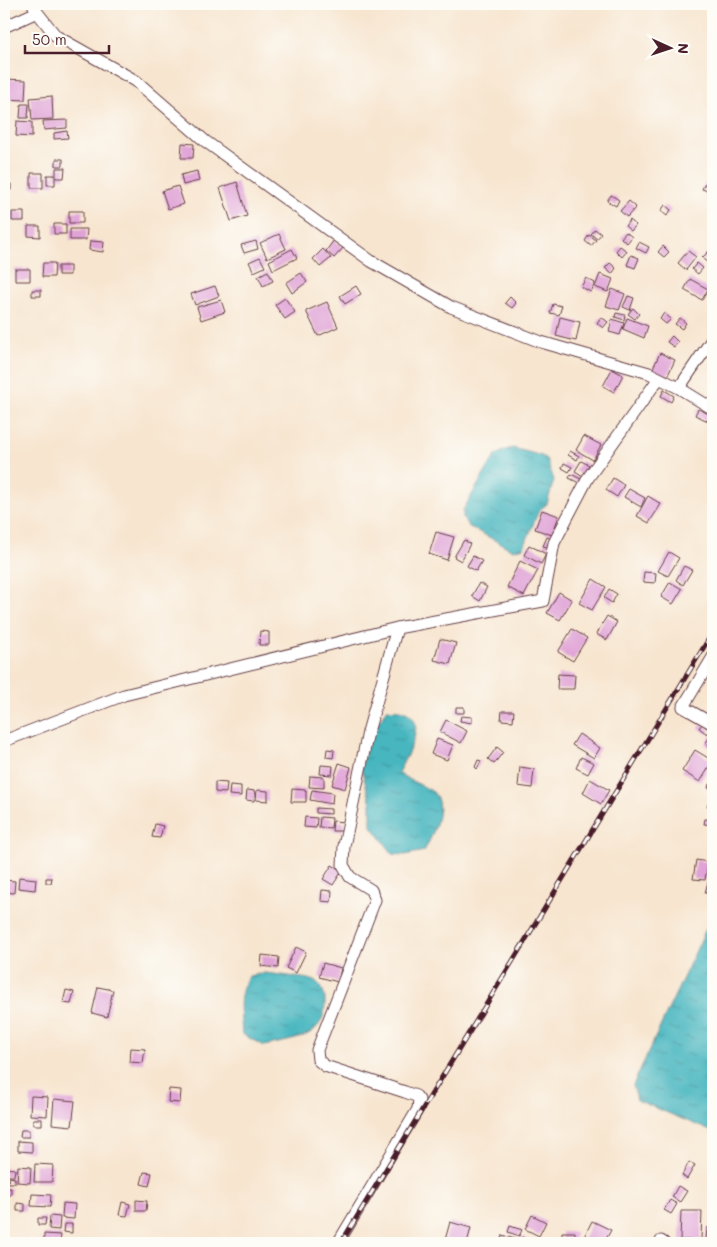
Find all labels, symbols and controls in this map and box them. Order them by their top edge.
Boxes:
scale bar [25,22,109,54]
north arrow [644,22,694,72]
text: 50 m [32,29,67,49]
text: N [674,43,693,55]

